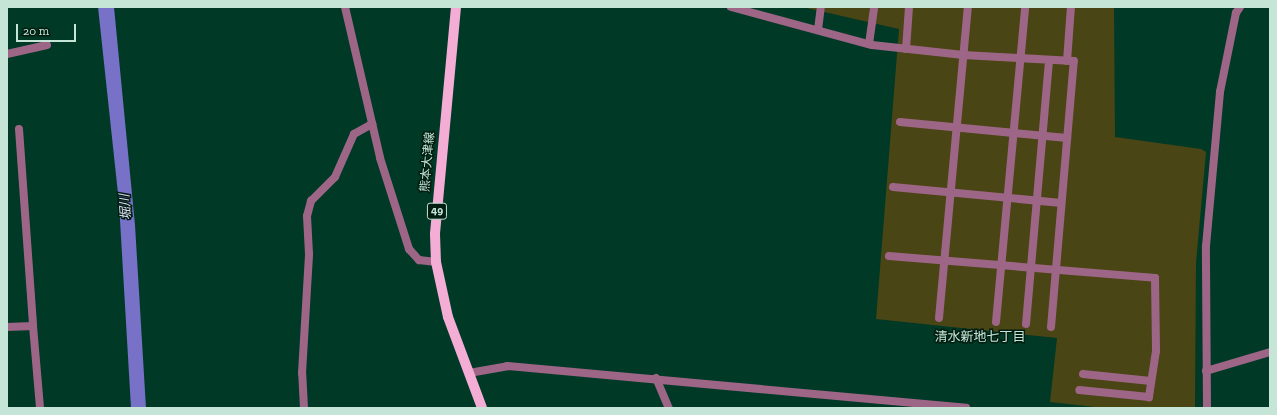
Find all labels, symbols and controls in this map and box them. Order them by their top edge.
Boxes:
scale bar [18,16,78,42]
text: 20 m [23,24,49,38]
street label: 熊本大津線 [418,131,438,193]
water label: 堀川 [117,193,135,221]
road number: 49 [426,202,448,220]
district label: 清水新地七丁目 [935,329,1025,345]

